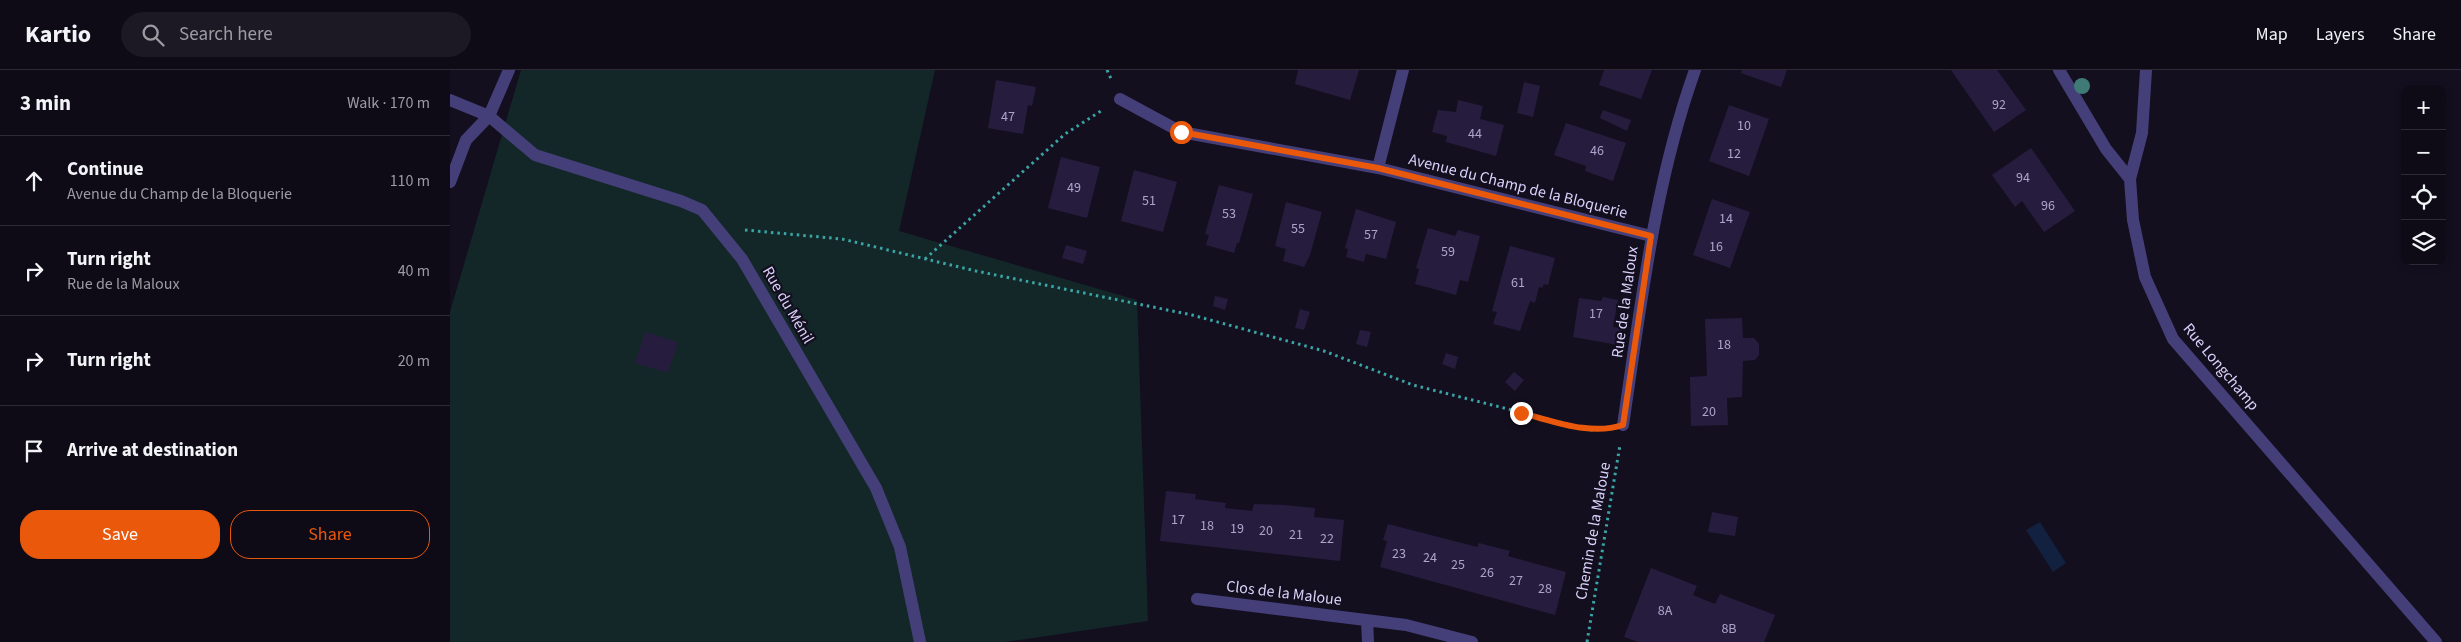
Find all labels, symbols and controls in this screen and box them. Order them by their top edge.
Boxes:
search box [121,12,471,57]
text: Kartio [25,17,91,52]
icon: search [139,21,167,49]
text: Search here [179,21,273,48]
text: Map [2256,22,2288,47]
text: Layers [2316,22,2365,47]
text: Share [2393,22,2436,47]
map controls [2401,85,2446,265]
button: + [2401,85,2446,130]
text: 3 min [20,88,71,118]
text: Walk · 170 m [347,92,430,114]
house number: 92 [1992,95,2006,115]
house number: 47 [1001,107,1015,127]
house number: 10 [1737,116,1751,136]
route start [1170,121,1193,144]
house number: 44 [1468,124,1482,144]
button: − [2401,130,2446,175]
house number: 46 [1590,141,1604,161]
house number: 12 [1727,144,1741,164]
street label: Avenue du Champ de la Bloquerie [1406,148,1630,224]
text: Continue [67,156,144,183]
icon: ahead [20,167,48,195]
house number: 94 [2016,168,2030,188]
text: 110 m [390,170,430,192]
button: locate [2401,175,2446,220]
house number: 49 [1067,178,1081,198]
text: Avenue du Champ de la Bloquerie [67,183,292,205]
house number: 51 [1142,191,1156,211]
house number: 96 [2041,196,2055,216]
house number: 53 [1222,204,1236,224]
house number: 14 [1719,209,1733,229]
house number: 55 [1291,219,1305,239]
button: layers [2401,220,2446,265]
house number: 57 [1364,225,1378,245]
house number: 16 [1709,237,1723,257]
house number: 59 [1441,242,1455,262]
street label: Rue de la Maloux [1606,245,1644,359]
text: Turn right [67,246,151,273]
icon: right [20,257,48,285]
text: 40 m [398,260,430,282]
street label: Rue du Ménil [757,262,819,348]
text: Rue de la Maloux [67,273,180,295]
house number: 61 [1511,273,1525,293]
house number: 17 [1589,304,1603,324]
street label: Rue Longchamp [2178,319,2264,416]
house number: 18 [1717,335,1731,355]
icon: right [20,347,48,375]
text: Turn right [67,347,151,374]
text: 20 m [398,350,430,372]
route end [1510,402,1533,425]
house number: 20 [1702,402,1716,422]
icon: arrive [20,437,48,465]
text: Arrive at destination [67,437,238,464]
street label: Chemin de la Maloue [1570,460,1616,602]
button: Save [20,510,220,559]
button: Share [230,510,430,559]
house number: 17 [1171,510,1185,530]
house number: 18 [1200,516,1214,536]
house number: 19 [1230,519,1244,539]
house number: 20 [1259,521,1273,541]
house number: 21 [1289,525,1303,545]
house number: 22 [1320,529,1334,549]
house number: 23 [1392,544,1406,564]
house number: 24 [1423,548,1437,568]
house number: 25 [1451,555,1465,575]
house number: 26 [1480,563,1494,583]
house number: 27 [1509,571,1523,591]
street label: Clos de la Maloue [1225,575,1343,611]
house number: 28 [1538,579,1552,599]
house number: 8A [1658,601,1673,621]
house number: 8B [1721,619,1737,639]

